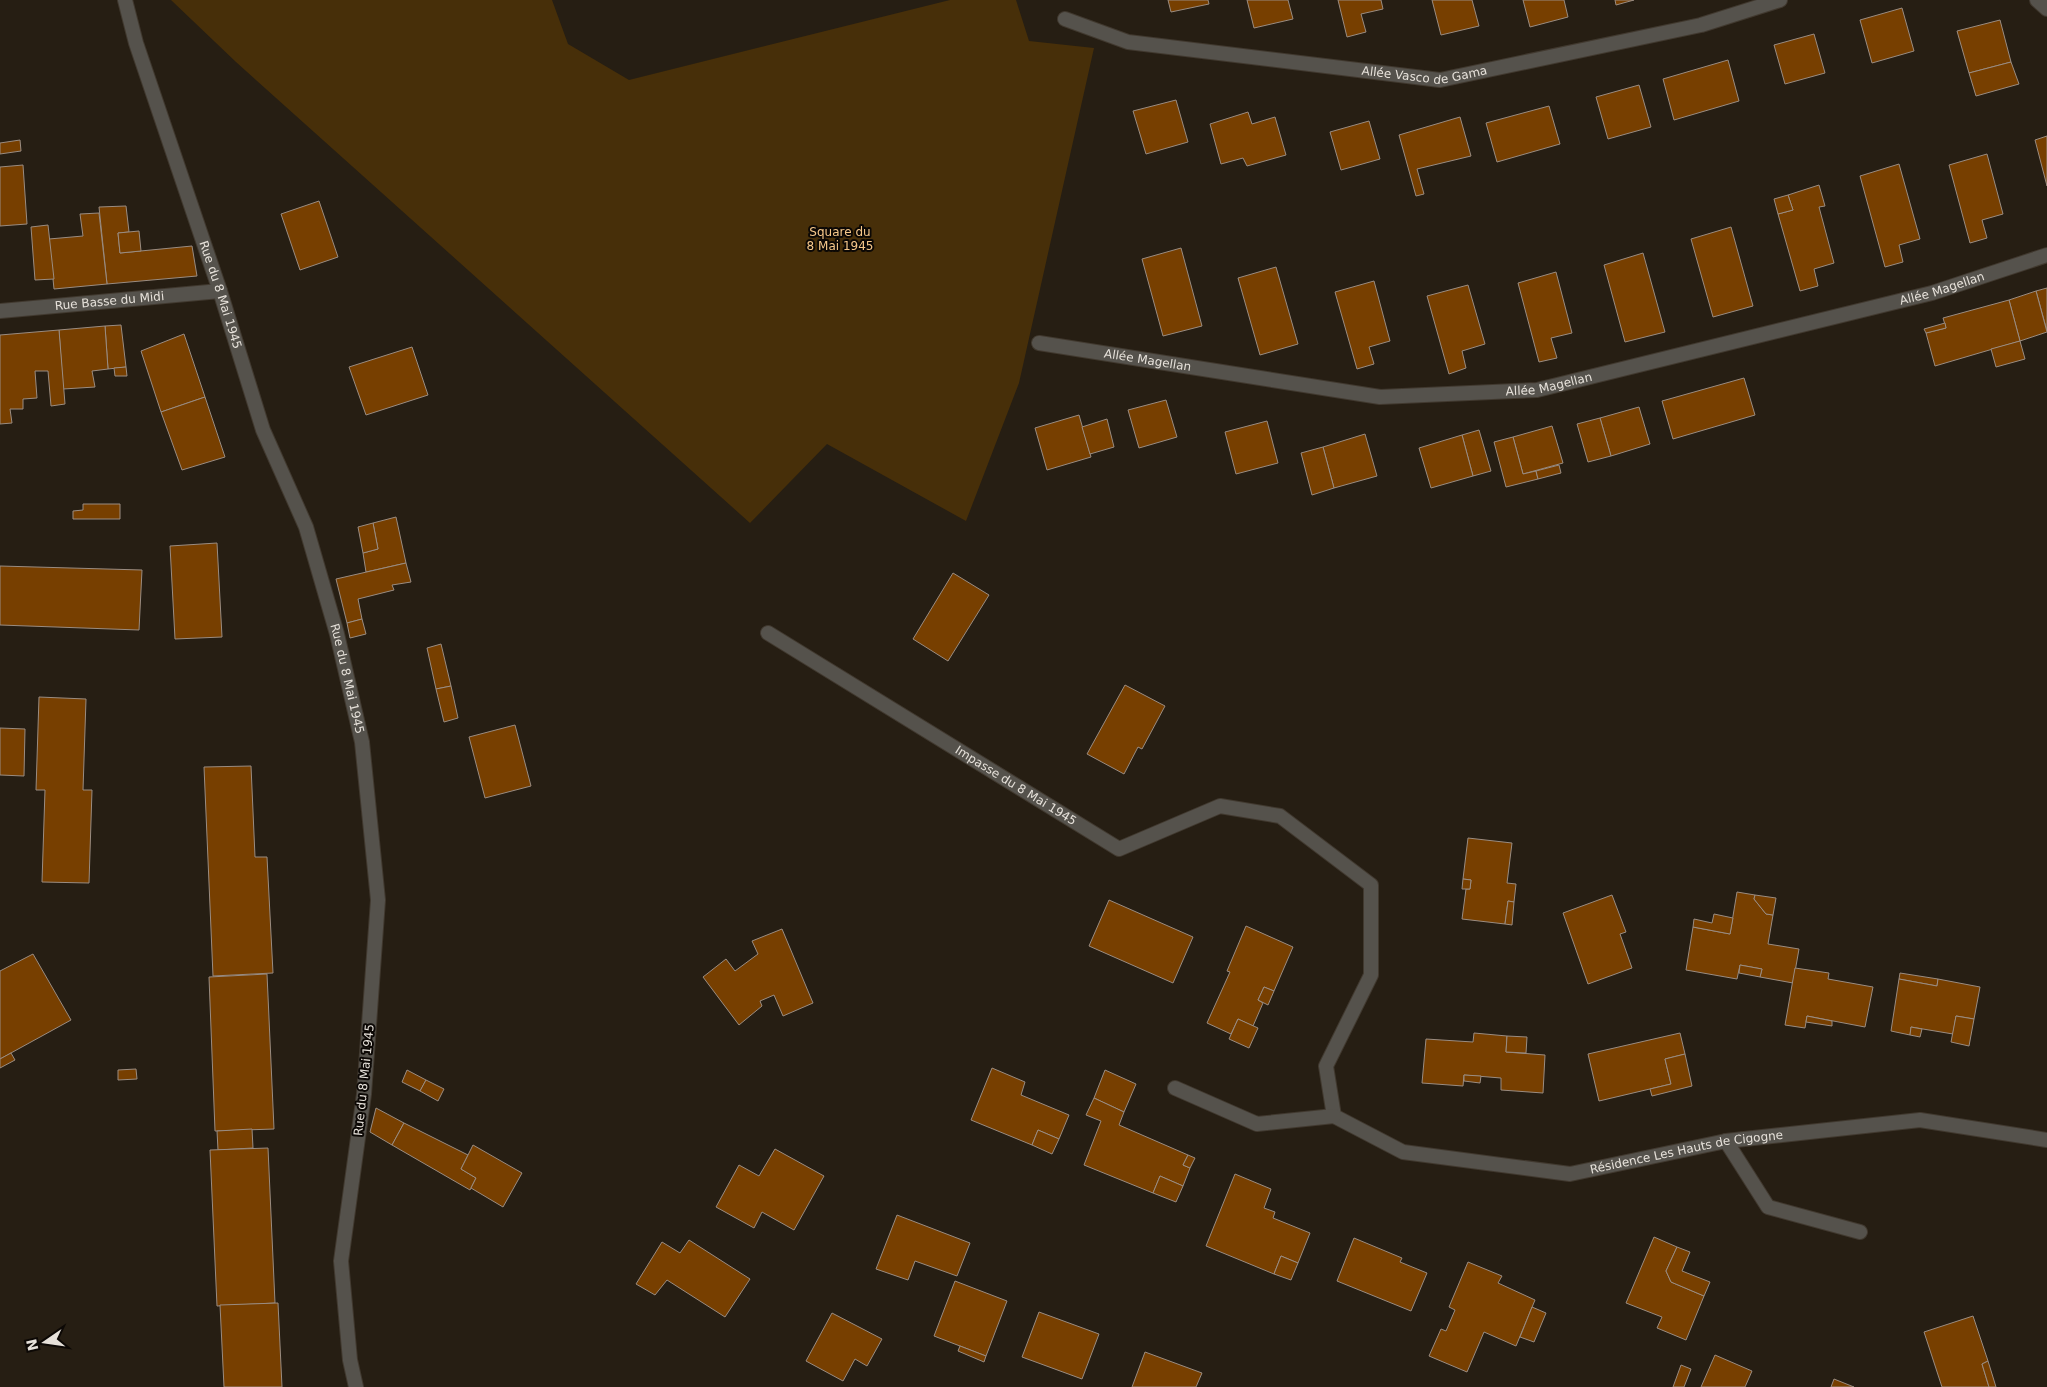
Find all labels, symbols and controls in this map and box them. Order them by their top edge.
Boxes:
street label: Allée Vasco de Gama [1361,63,1488,87]
park label: Square du 8 Mai 1945 [807,225,873,253]
street label: Rue du 8 Mai 1945 [197,239,244,350]
street label: Allée Magellan [1898,269,1986,308]
street label: Rue Basse du Midi [54,289,165,313]
street label: Allée Magellan [1103,346,1192,374]
street label: Allée Magellan [1505,370,1594,398]
street label: Rue du 8 Mai 1945 [327,622,367,735]
street label: Impasse du 8 Mai 1945 [953,743,1079,828]
street label: Rue du 8 Mai 1945 [351,1023,377,1137]
street label: Résidence Les Hauts de Cigogne [1589,1128,1784,1177]
north arrow [20,1317,70,1367]
text: N [23,1337,41,1352]

